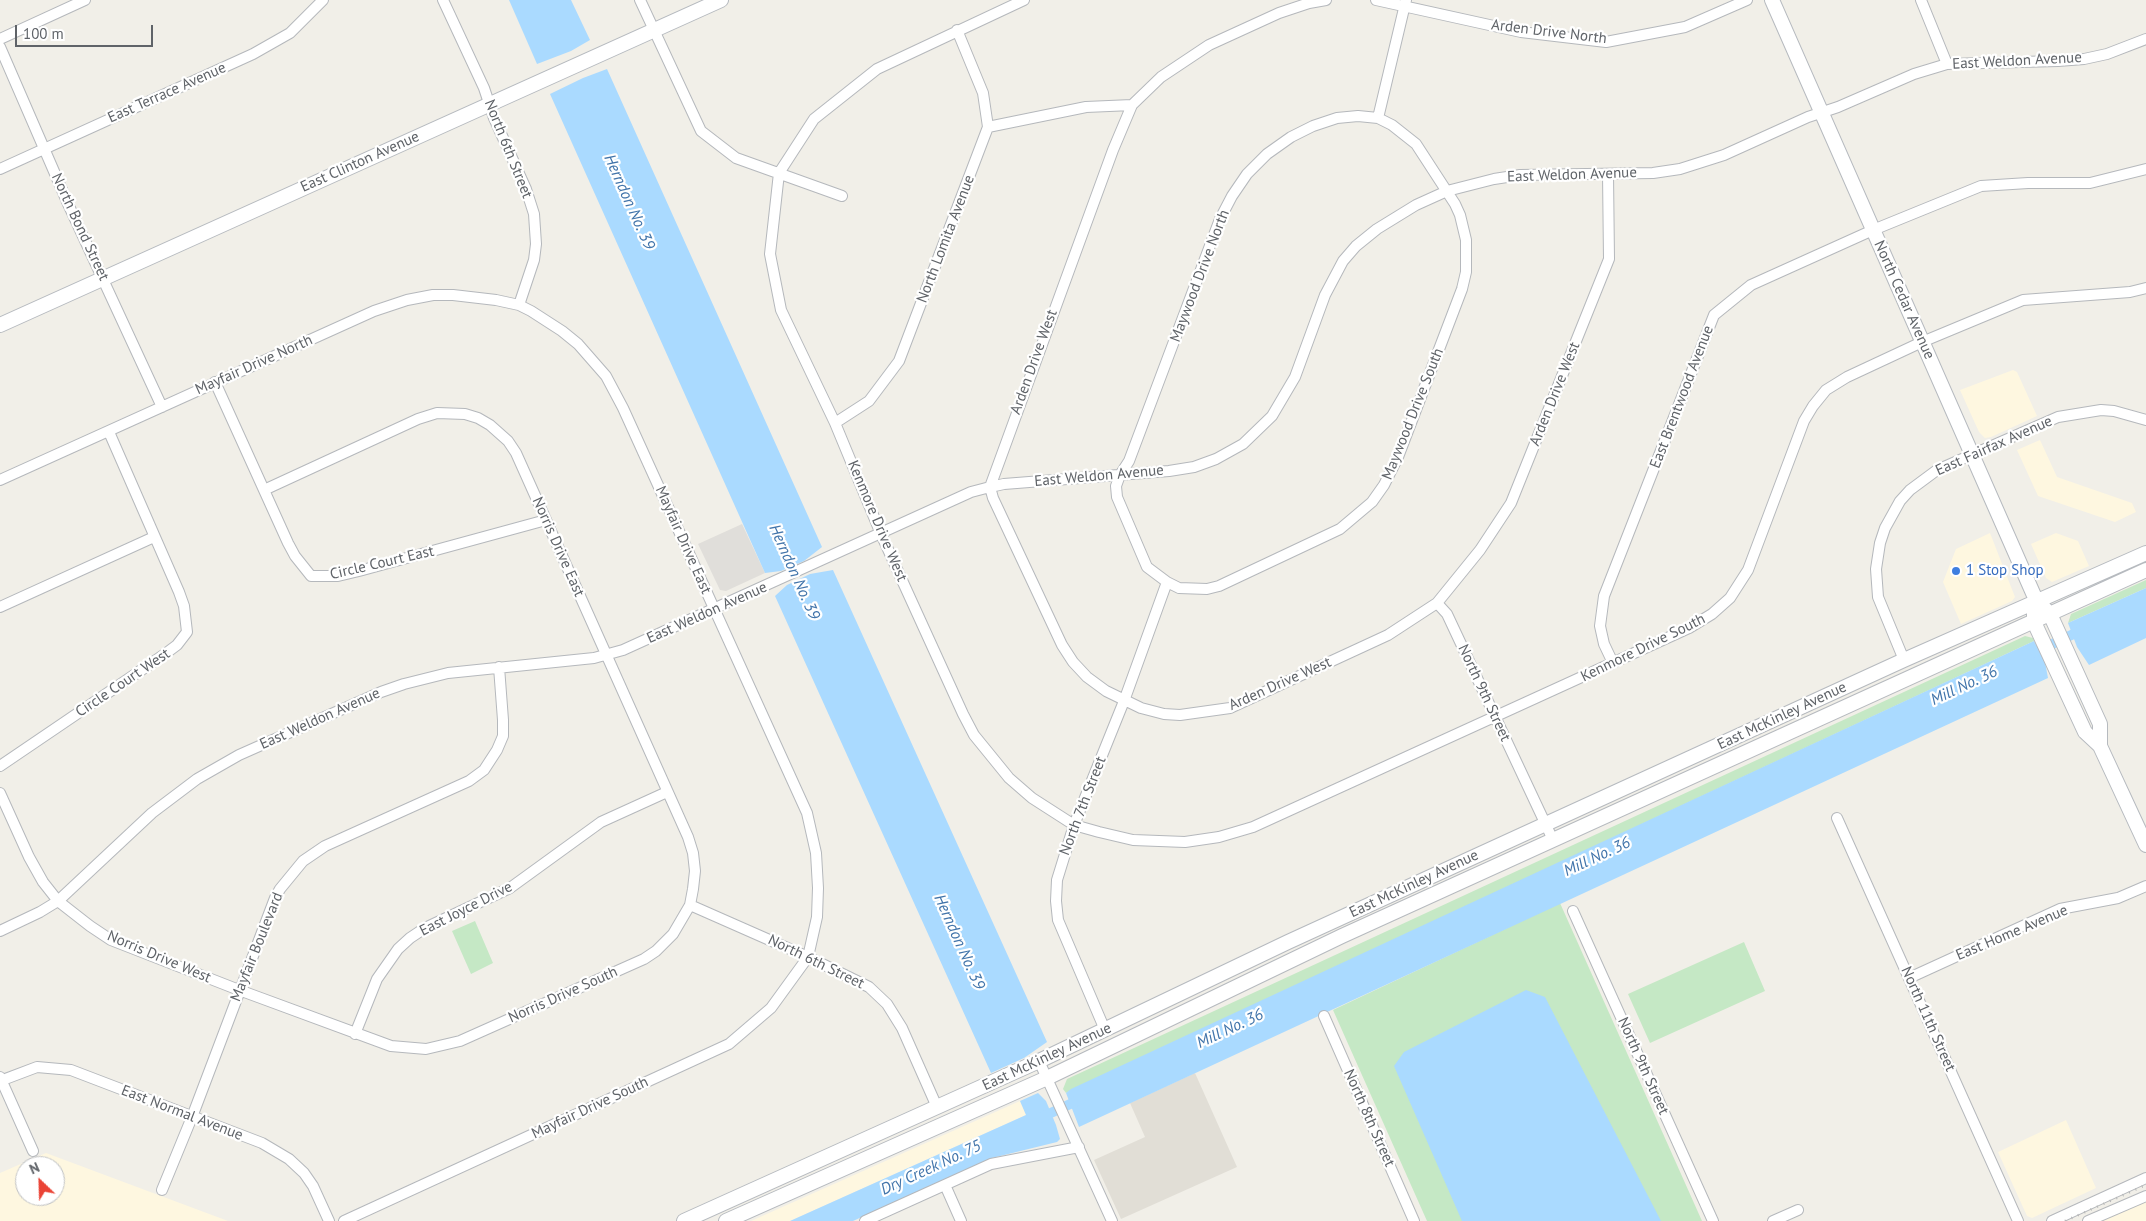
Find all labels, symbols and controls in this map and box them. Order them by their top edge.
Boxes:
scale bar [18,15,155,47]
street label: Arden Drive North [1490,16,1608,48]
text: 100 m [23,24,64,43]
street label: East Weldon Avenue [1952,49,2082,73]
street label: East Terrace Avenue [105,59,229,127]
street label: North 6th Street [480,97,536,201]
street label: East Clinton Avenue [298,128,422,196]
water label: Herndon No. 39 [599,151,659,253]
street label: East Weldon Avenue [1507,164,1637,186]
street label: North Bond Street [47,170,113,284]
street label: North Lomita Avenue [913,173,979,305]
street label: Maywood Drive North [1167,207,1233,345]
street label: North Cedar Avenue [1870,238,1938,362]
street label: Arden Drive West [1007,307,1061,417]
street label: East Brentwood Avenue [1646,323,1718,471]
street label: Mayfair Drive North [193,331,315,399]
street label: Arden Drive West [1526,340,1584,448]
street label: Maywood Drive South [1378,346,1448,482]
street label: East Fairfax Avenue [1933,412,2055,480]
street label: Kenmore Drive West [843,458,911,584]
street label: East Weldon Avenue [1034,461,1164,491]
street label: Mayfair Drive East [651,483,715,597]
street label: Norris Drive East [528,494,588,600]
water label: Herndon No. 39 [764,521,824,623]
street label: Circle Court East [328,542,436,584]
place label: 1 Stop Shop [1966,562,2044,580]
marker: 1 Stop Shop [1950,565,1962,577]
street label: East Weldon Avenue [644,578,770,648]
street label: Kenmore Drive South [1578,610,1708,686]
street label: North 9th Street [1454,642,1514,744]
street label: Circle Court West [72,645,174,721]
street label: Arden Drive West [1226,653,1334,715]
water label: Mill No. 36 [1928,662,2000,710]
street label: East McKinley Avenue [1715,678,1849,754]
street label: East Weldon Avenue [257,684,383,754]
street label: North 7th Street [1056,754,1110,858]
water label: Mill No. 36 [1561,833,1633,881]
street label: East McKinley Avenue [1347,846,1481,922]
street label: East Joyce Drive [417,878,515,940]
street label: Mayfair Boulevard [227,890,287,1004]
water label: Herndon No. 39 [929,891,989,993]
street label: East Home Avenue [1953,901,2071,965]
street label: Norris Drive West [104,927,214,987]
street label: North 6th Street [765,931,867,993]
street label: Norris Drive South [506,963,620,1027]
street label: North 11th Street [1897,964,1959,1074]
water label: Mill No. 36 [1194,1005,1266,1053]
street label: North 9th Street [1613,1014,1673,1118]
street label: East McKinley Avenue [980,1019,1114,1095]
street label: North 8th Street [1339,1066,1399,1170]
street label: Mayfair Drive South [529,1073,651,1143]
street label: East Normal Avenue [119,1081,245,1145]
water label: Dry Creek No. 75 [878,1136,984,1200]
north arrow [15,1156,65,1206]
text: N [26,1158,42,1178]

